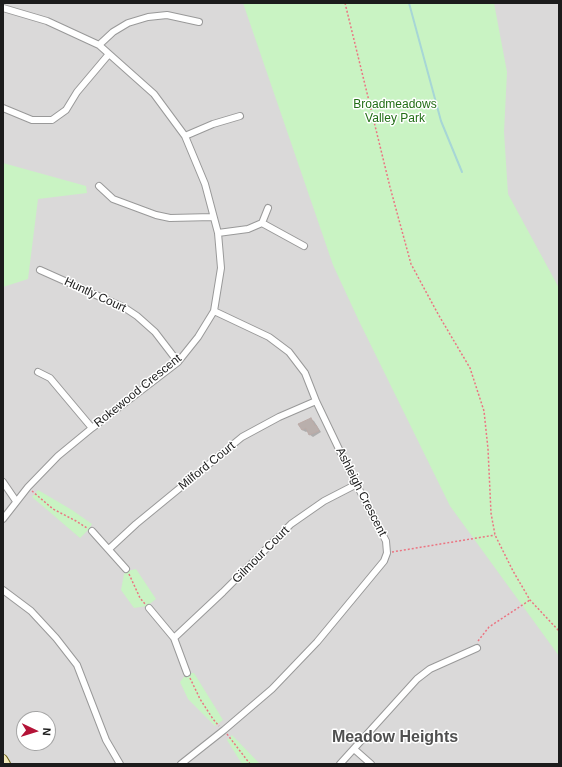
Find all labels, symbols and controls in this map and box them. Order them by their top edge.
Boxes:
park label: Broadmeadows Valley Park [353,98,437,126]
street label: Huntly Court [62,274,128,316]
street label: Rokewood Crescent [91,351,185,431]
street label: Milford Court [176,439,238,493]
street label: Ashleigh Crescent [332,445,390,539]
street label: Gilmour Court [230,524,292,586]
north arrow [16,711,56,751]
text: N [41,727,53,736]
district label: Meadow Heights [332,728,458,748]

